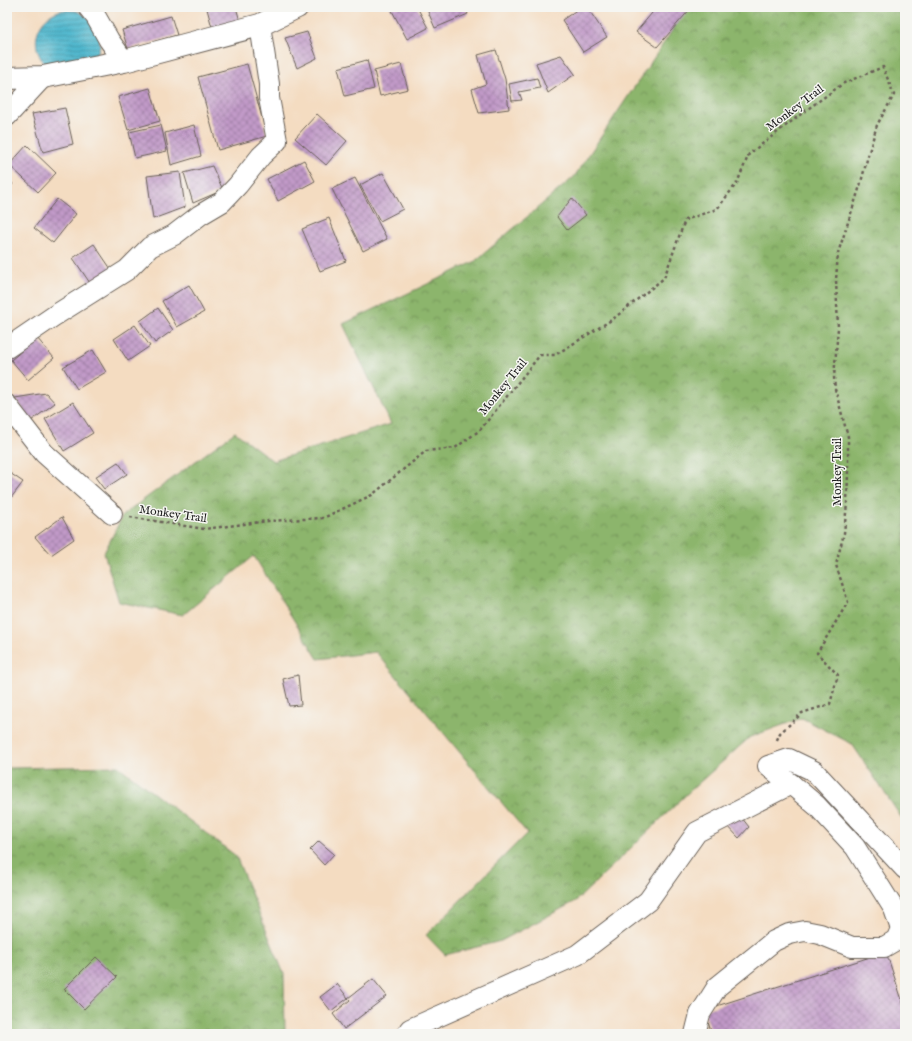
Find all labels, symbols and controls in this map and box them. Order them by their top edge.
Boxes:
street label: Monkey Trail [763,81,827,135]
street label: Monkey Trail [476,355,531,418]
street label: Monkey Trail [830,437,845,506]
street label: Monkey Trail [138,502,209,526]

